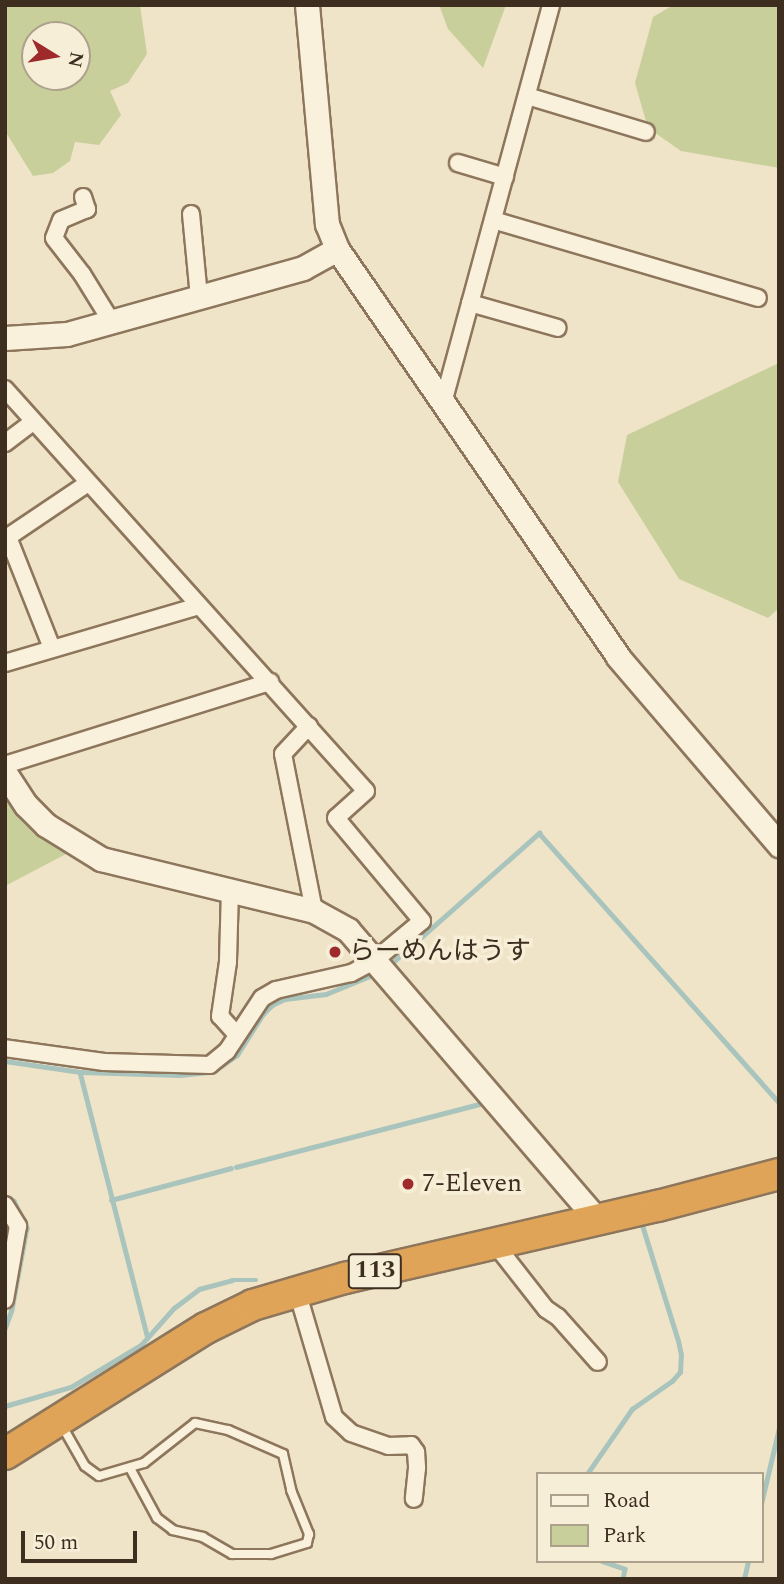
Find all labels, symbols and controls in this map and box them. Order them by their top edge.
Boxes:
north arrow [21,21,91,91]
text: N [59,49,91,70]
place label: らーめんはうす [349,936,531,968]
marker: らーめんはうす [327,944,343,960]
place label: 7-Eleven [422,1168,522,1200]
marker: 7-Eleven [400,1176,416,1192]
road number: 113 [347,1251,403,1292]
legend [536,1472,763,1563]
text: Road [603,1485,650,1517]
scale bar [24,1518,140,1562]
text: Park [603,1520,646,1552]
text: 50 m [34,1527,78,1559]

